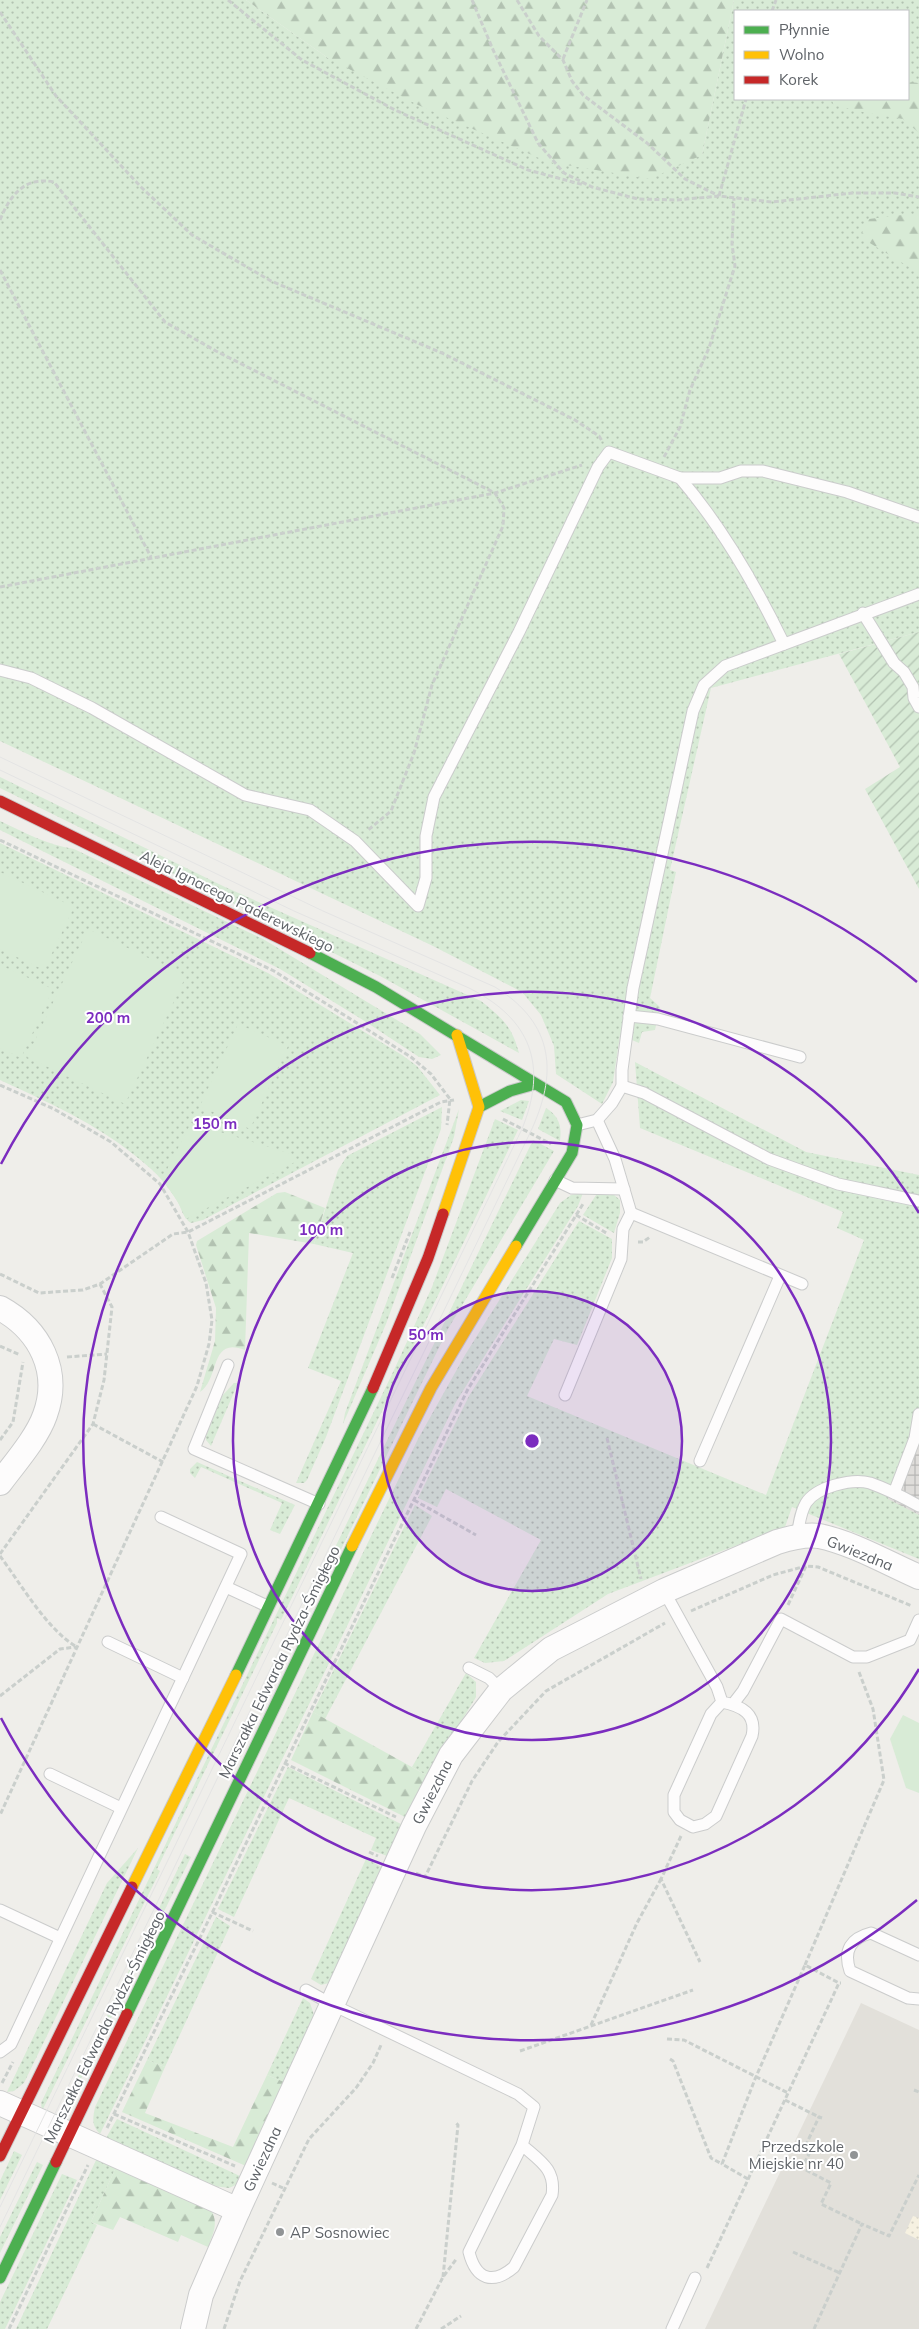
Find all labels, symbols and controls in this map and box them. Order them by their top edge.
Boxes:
legend [734,10,909,100]
text: Płynnie [779,20,830,39]
text: Wolno [779,45,824,64]
text: Korek [779,70,818,89]
street label: Aleja Ignacego Paderewskiego [137,846,337,956]
text: 200 m [86,1008,130,1027]
text: 150 m [193,1114,237,1133]
text: 100 m [299,1220,343,1239]
text: 50 m [408,1325,444,1344]
centre of rings [523,1432,541,1450]
street label: Gwiezdna [824,1531,896,1575]
street label: Marszałka Edwarda Rydza-Śmigłego [214,1542,344,1782]
street label: Gwiezdna [408,1756,456,1828]
street label: Marszałka Edwarda Rydza-Śmigłego [39,1907,169,2147]
street label: Gwiezdna [239,2123,285,2195]
place label: Przedszkole Miejskie nr 40 [749,2137,844,2173]
marker: Przedszkole Miejskie nr 40 [848,2149,860,2161]
place label: AP Sosnowiec [290,2223,390,2242]
marker: AP Sosnowiec [274,2226,286,2238]

